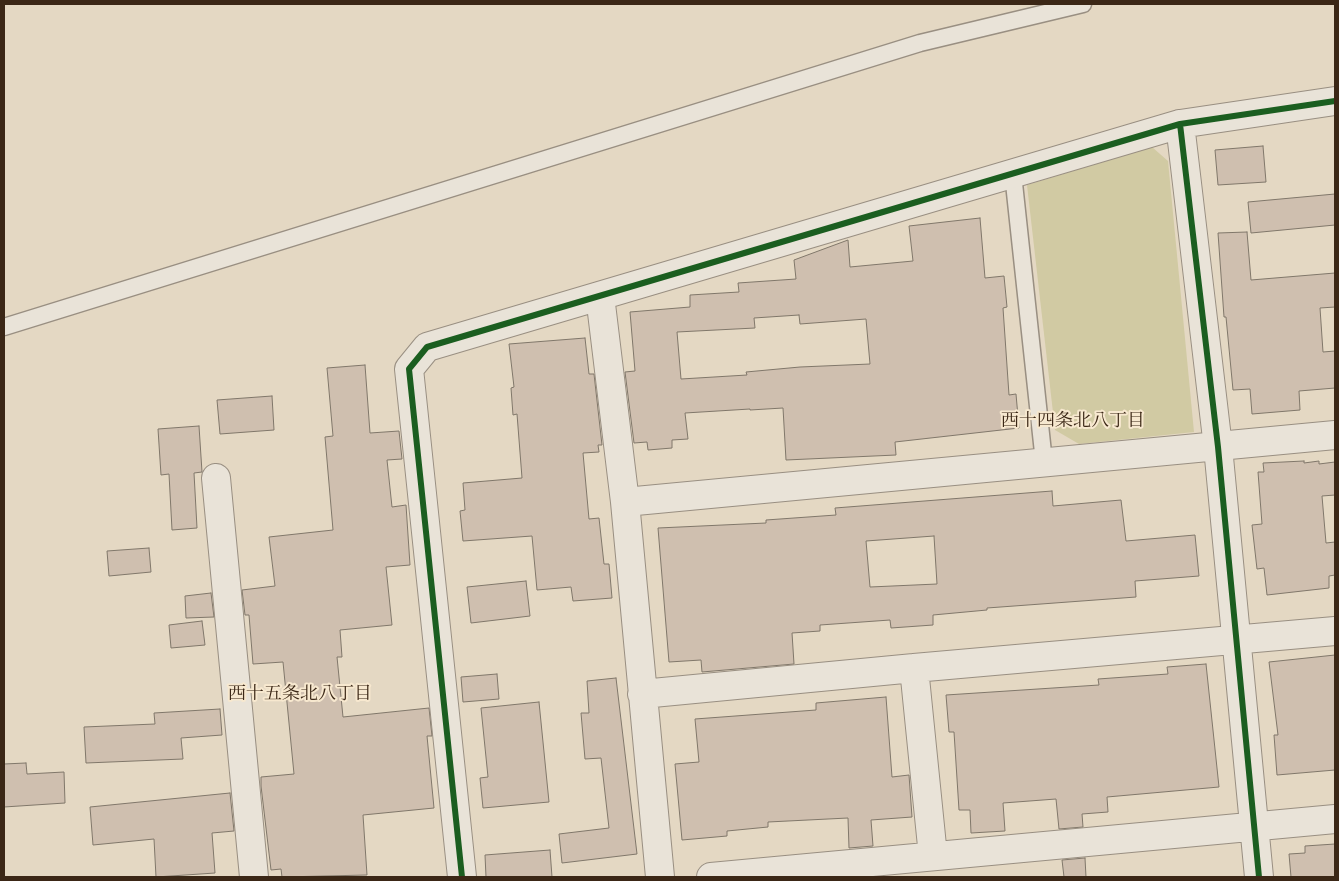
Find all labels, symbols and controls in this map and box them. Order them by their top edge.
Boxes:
district label: 西十四条北八丁目 [1001,411,1145,433]
district label: 西十五条北八丁目 [228,684,372,706]

